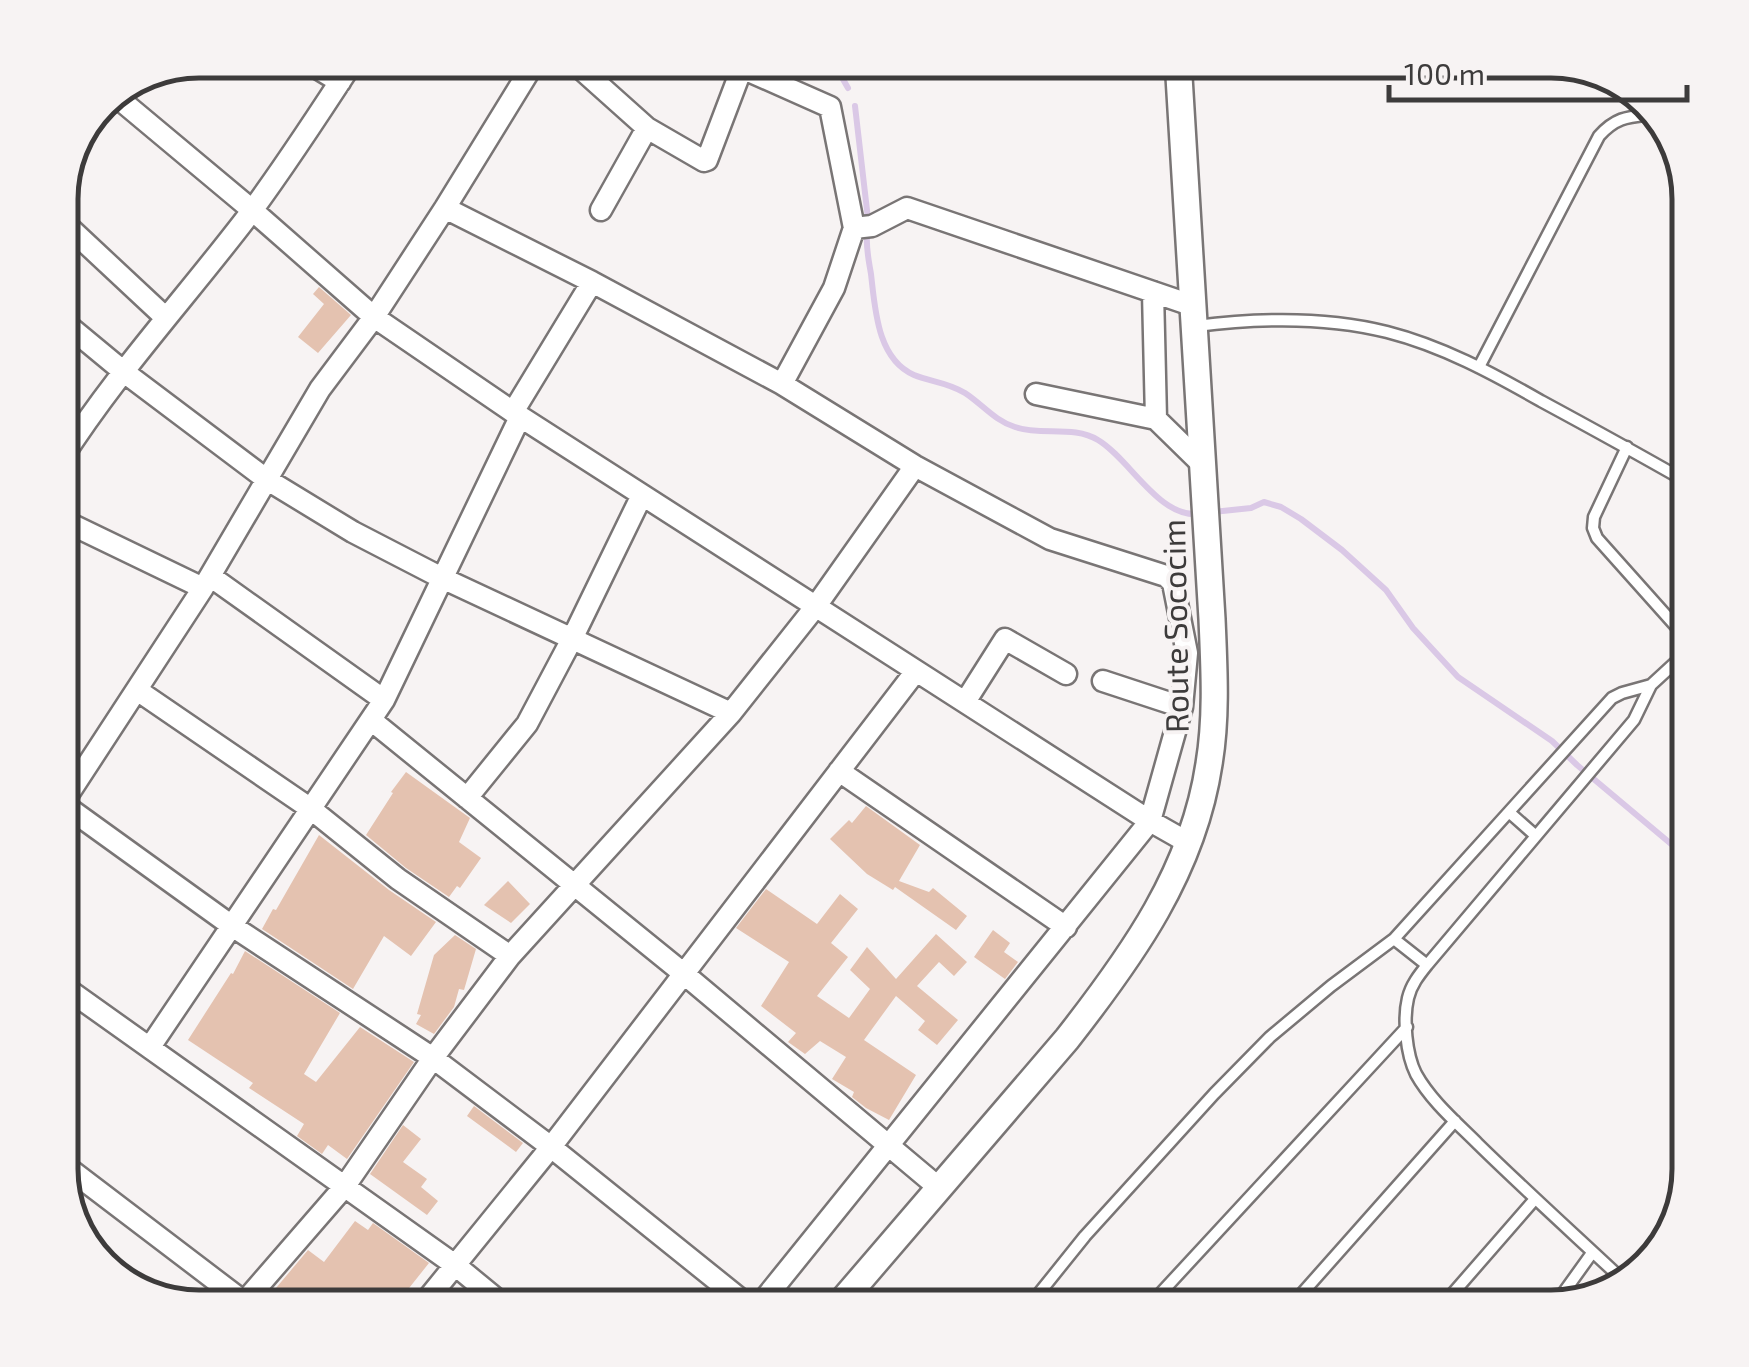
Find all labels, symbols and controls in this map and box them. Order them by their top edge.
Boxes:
scale bar [1389,40,1686,102]
text: 100 m [1404,55,1485,91]
street label: Route Sococim [1153,519,1195,733]

